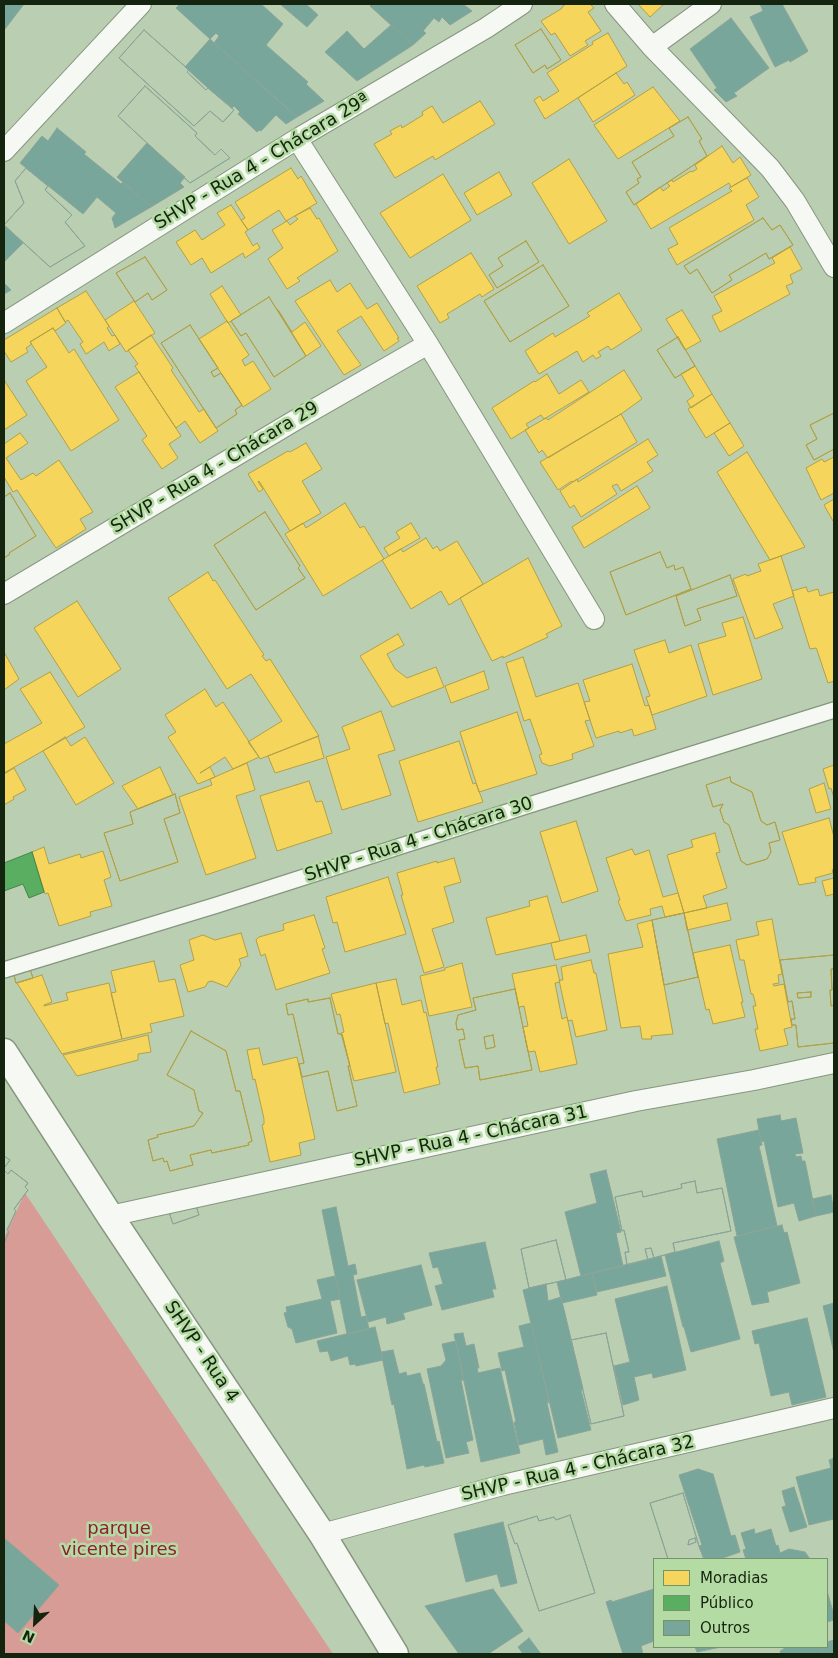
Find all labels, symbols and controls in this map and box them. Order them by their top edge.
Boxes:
street label: SHVP - Rua 4 - Chácara 29ª [151,89,373,235]
street label: SHVP - Rua 4 - Chácara 29 [107,397,323,539]
street label: SHVP - Rua 4 - Chácara 30 [302,793,536,887]
street label: SHVP - Rua 4 - Chácara 31 [352,1102,590,1172]
street label: SHVP - Rua 4 [159,1297,243,1407]
street label: SHVP - Rua 4 - Chácara 32 [459,1432,697,1506]
park label: parque vicente pires [61,1518,177,1560]
legend [653,1558,828,1648]
text: Moradias [700,1569,768,1587]
text: Público [700,1594,754,1612]
north arrow [10,1598,60,1648]
text: Outros [700,1619,750,1637]
text: N [20,1627,37,1646]

